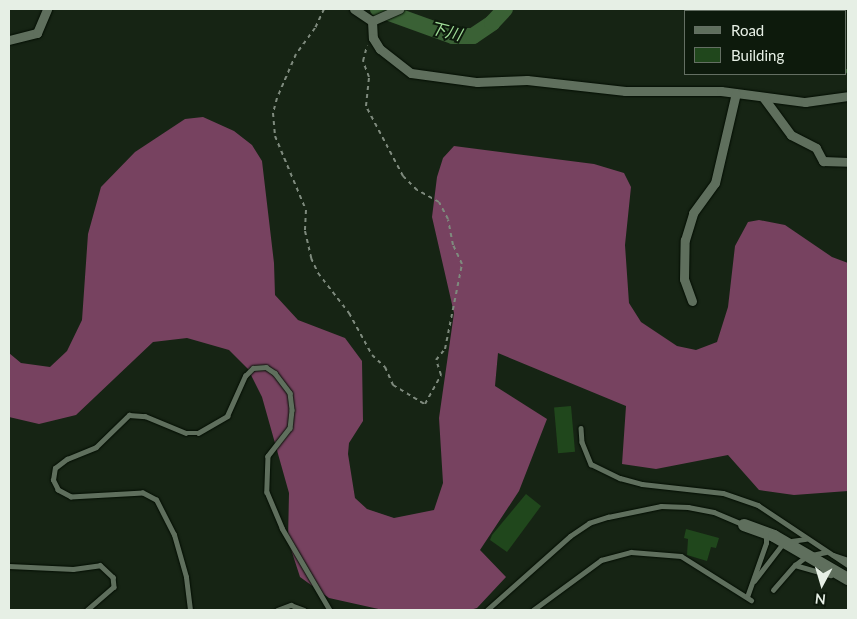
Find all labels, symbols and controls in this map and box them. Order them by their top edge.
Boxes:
legend [684,10,847,75]
water label: 下川 [428,18,464,44]
text: Road [731,21,764,39]
text: Building [731,46,784,64]
north arrow [797,559,847,609]
text: N [814,590,827,608]

